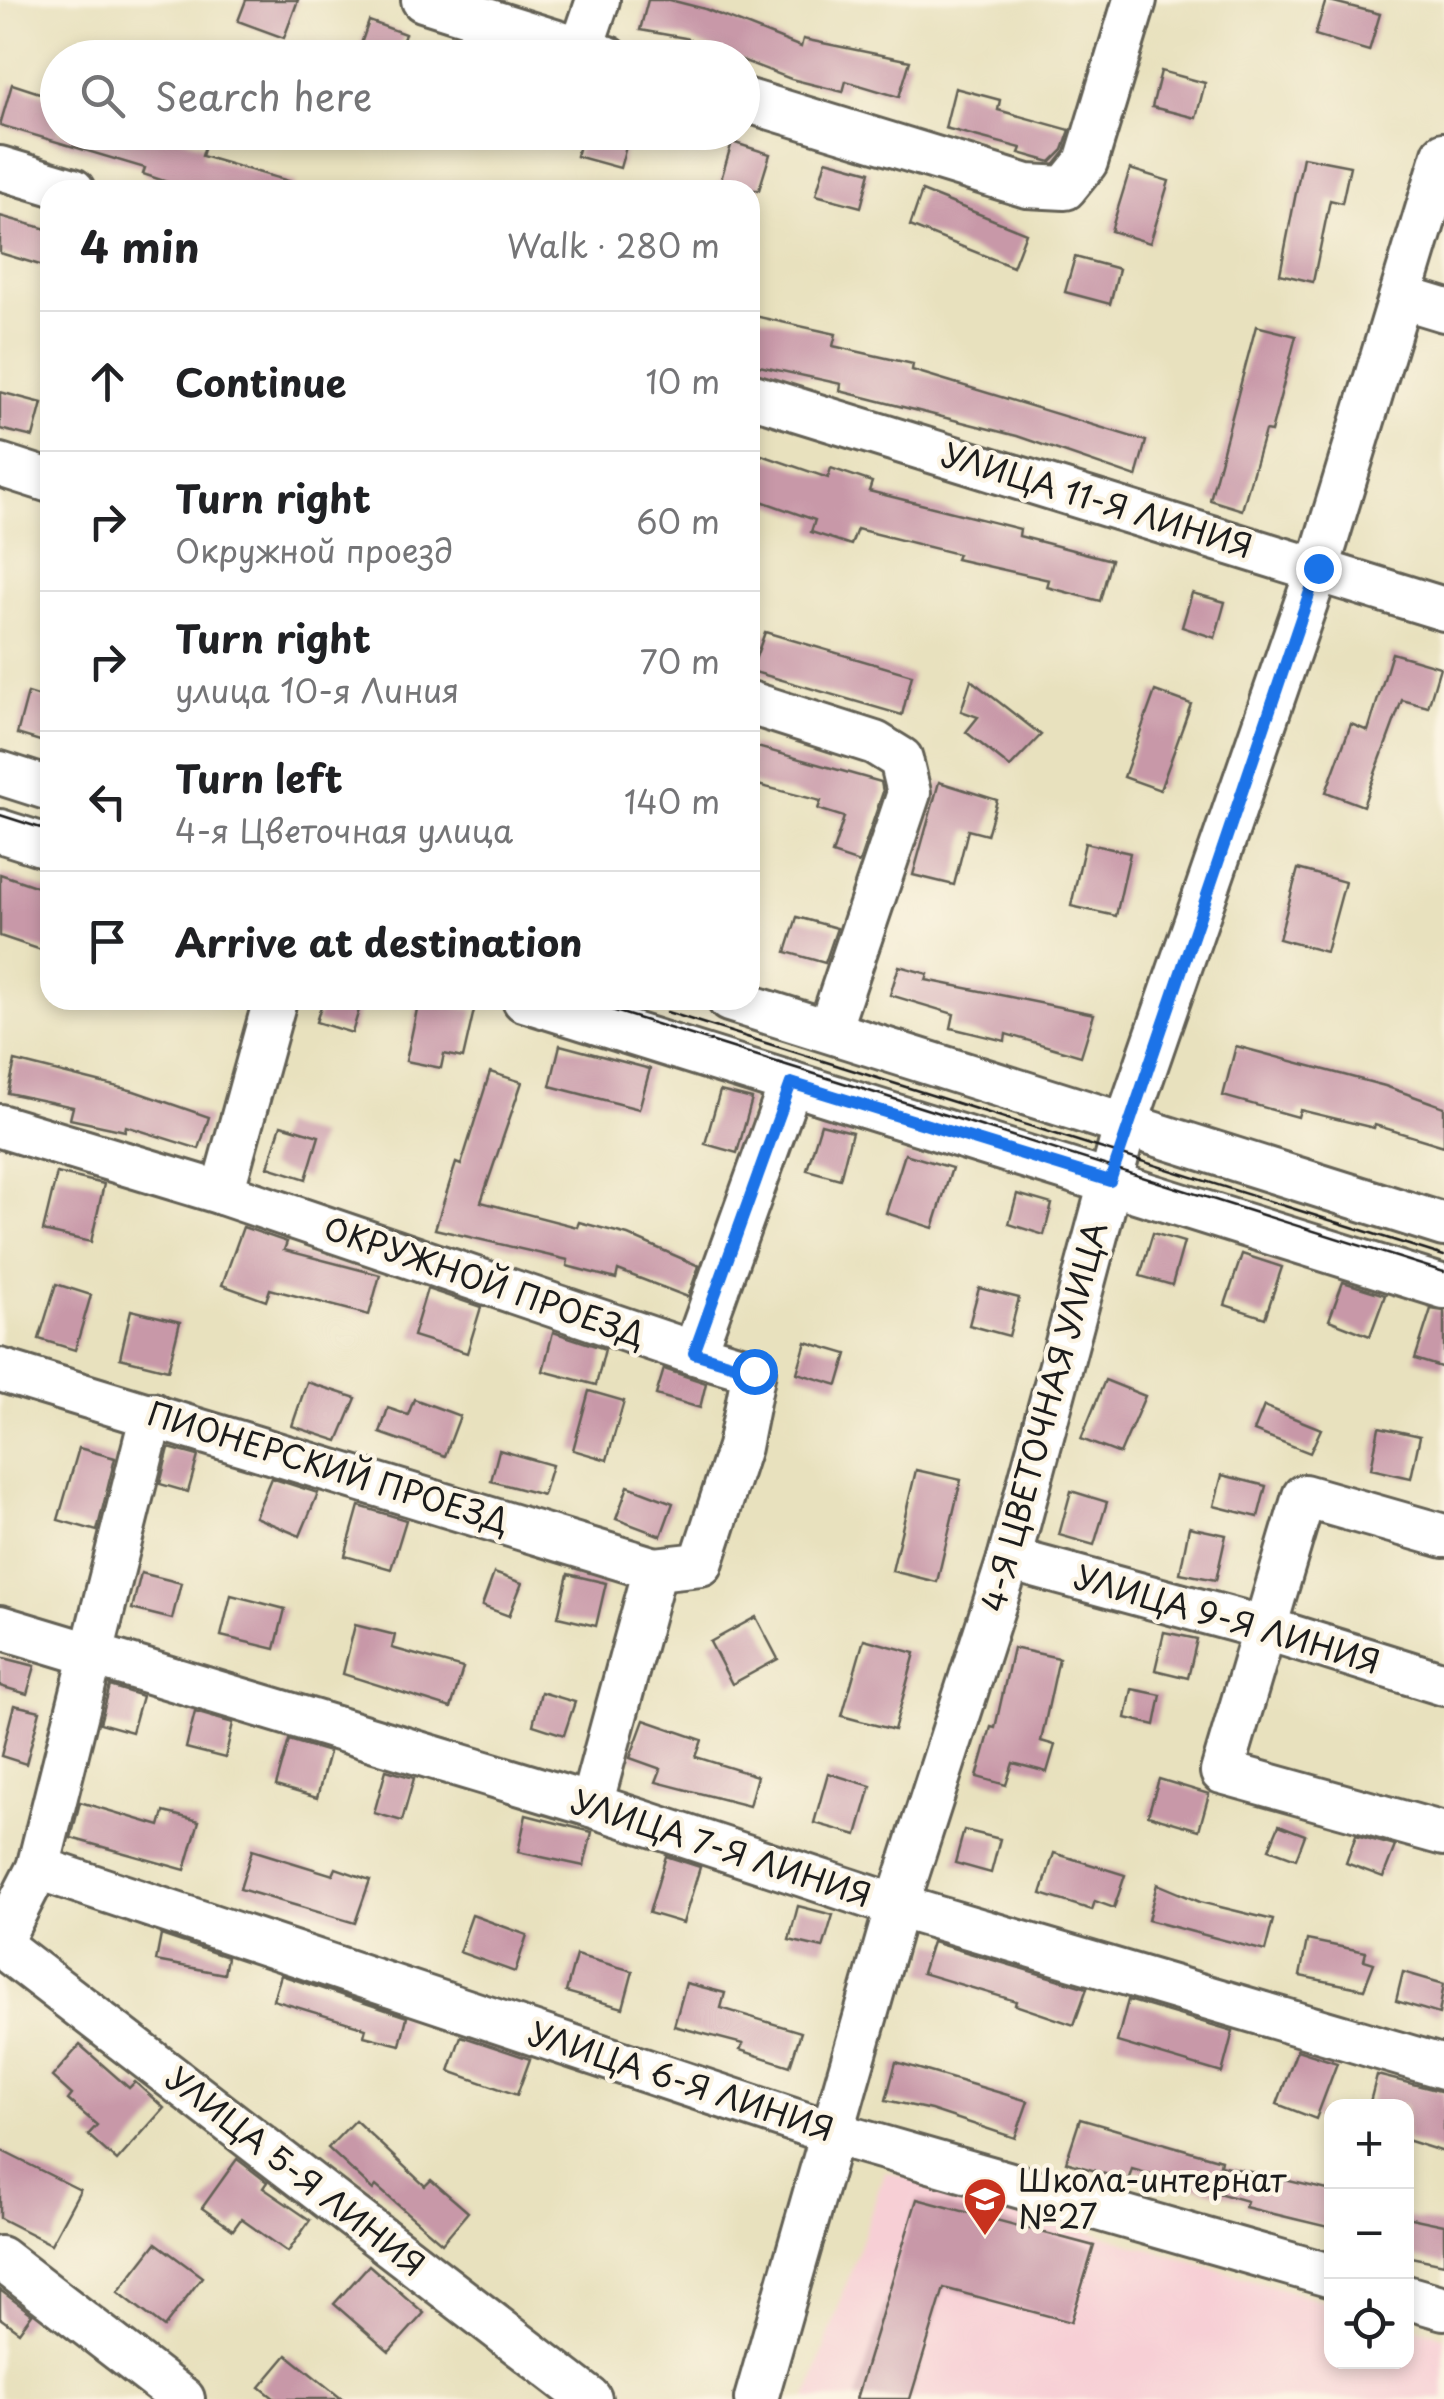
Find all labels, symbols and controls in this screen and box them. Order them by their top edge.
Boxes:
search box [40,40,760,150]
text: Search here [155,67,372,124]
icon: search [75,68,130,123]
text: 4 min [80,214,200,277]
text: Walk · 280 m [507,221,720,269]
text: Continue [175,353,346,410]
icon: ahead [80,354,135,409]
text: 10 m [646,357,720,405]
street label: УЛИЦА 11-Я ЛИНИЯ [936,429,1259,569]
text: Turn right [175,469,371,526]
icon: right [80,494,135,549]
text: 60 m [636,497,720,545]
text: Окружной проезд [175,526,453,574]
route end [1296,546,1342,592]
text: Turn right [175,609,371,666]
icon: right [80,634,135,689]
text: 70 m [640,637,720,685]
text: улица 10-я Линия [175,666,459,714]
text: Turn left [175,749,343,806]
icon: left [80,774,135,829]
text: 140 m [624,777,720,825]
text: 4-я Цветочная улица [175,806,513,854]
text: Arrive at destination [175,913,583,970]
icon: arrive [80,914,135,969]
street label: ОКРУЖНОЙ ПРОЕЗД [318,1203,652,1358]
street label: 4-Я ЦВЕТОЧНАЯ УЛИЦА [968,1216,1118,1617]
route start [732,1349,778,1395]
street label: ПИОНЕРСКИЙ ПРОЕЗД [142,1388,515,1544]
street label: УЛИЦА 9-Я ЛИНИЯ [1069,1551,1386,1685]
street label: УЛИЦА 7-Я ЛИНИЯ [566,1776,878,1918]
street label: УЛИЦА 6-Я ЛИНИЯ [523,2008,840,2152]
street label: УЛИЦА 5-Я ЛИНИЯ [157,2054,436,2287]
map controls [1324,2099,1414,2369]
button: + [1324,2099,1414,2189]
place label: Школа-интернат №27 [1018,2155,1287,2240]
school or university icon: Школа-интернат №27 [962,2176,1008,2237]
button: − [1324,2189,1414,2279]
button: locate [1324,2279,1414,2369]

